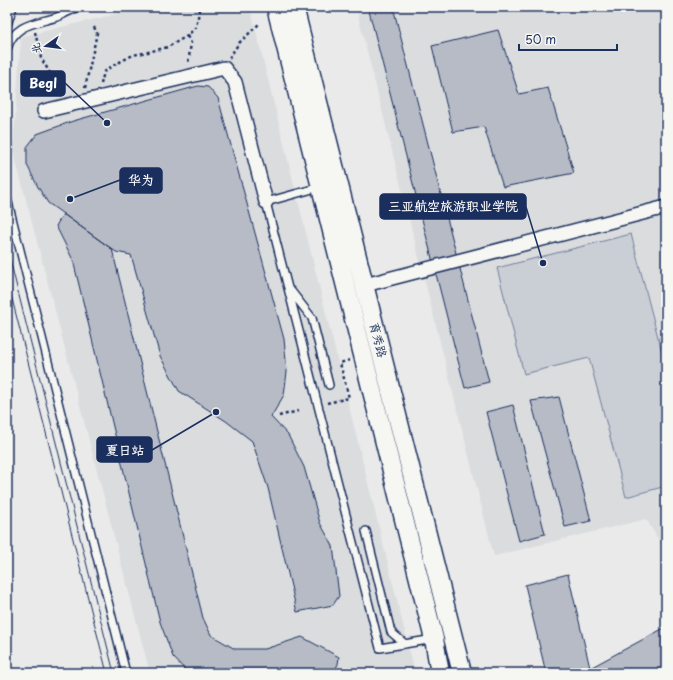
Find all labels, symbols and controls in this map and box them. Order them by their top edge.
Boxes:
north arrow [26,26,66,66]
scale bar [519,26,617,52]
text: 50 m [525,30,556,48]
text: 北 [26,41,45,56]
callout: Begl [21,71,65,96]
text: Begl [29,73,57,92]
callout: 华为 [120,168,162,193]
text: 华为 [128,170,154,189]
callout: 三亚航空旅游职业学院 [380,194,526,219]
text: 三亚航空旅游职业学院 [388,196,518,215]
street label: 育秀路 [366,320,392,359]
callout: 夏日站 [97,437,152,462]
text: 夏日站 [105,440,145,459]

